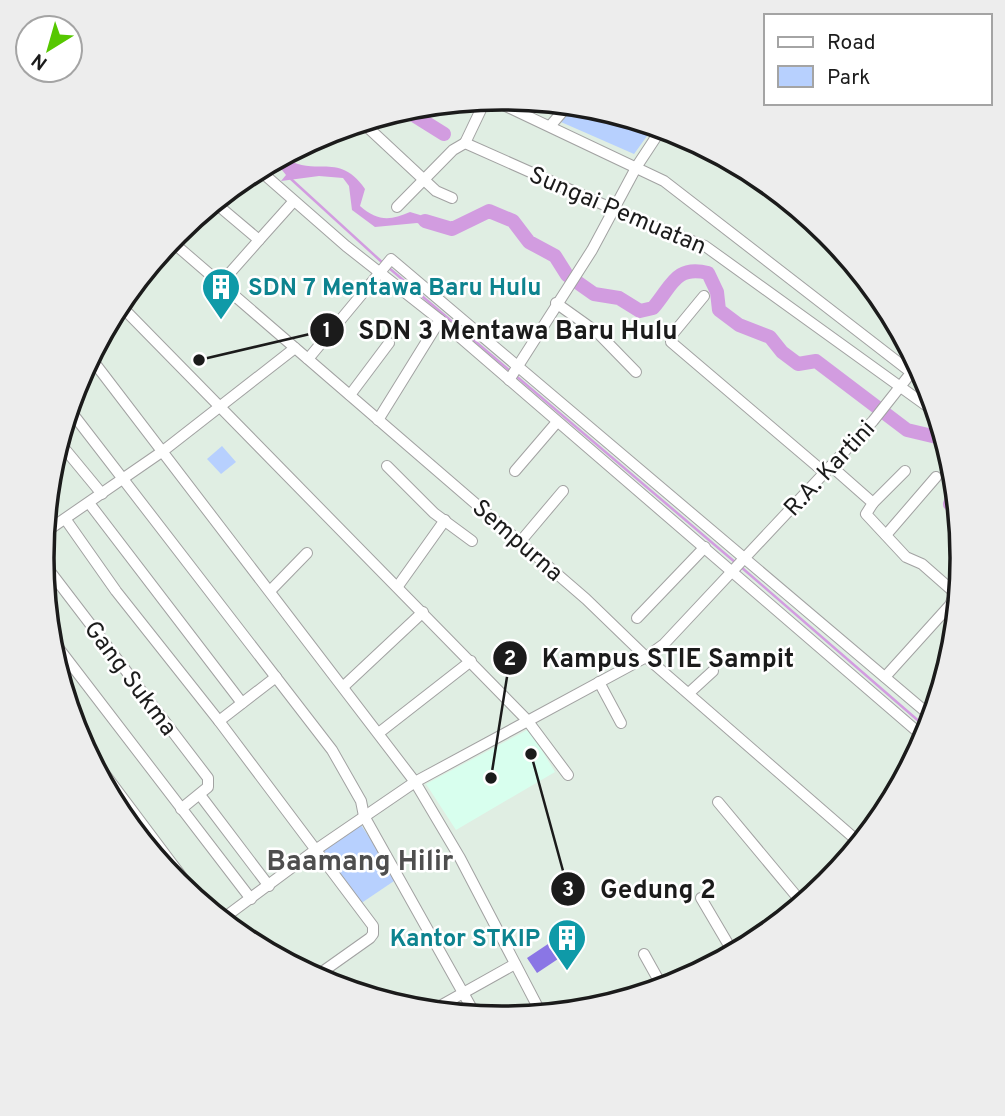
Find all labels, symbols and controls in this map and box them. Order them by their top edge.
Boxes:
north arrow [14,14,84,84]
legend [764,14,991,105]
text: Road [827,30,876,57]
text: N [27,47,53,75]
text: Park [827,65,870,92]
street label: Sungai Pemuatan [524,161,710,263]
building icon: SDN 7 Mentawa Baru Hulu [200,266,242,321]
place label: SDN 7 Mentawa Baru Hulu [248,274,541,304]
callout: SDN 3 Mentawa Baru Hulu [310,307,692,354]
text: SDN 3 Mentawa Baru Hulu [358,316,678,349]
text: 1 [323,318,331,345]
street label: R.A. Kartini [778,415,883,524]
street label: Sempurna [465,494,568,589]
street label: Gang Sukma [76,616,182,743]
callout: Kampus STIE Sampit [492,634,808,681]
text: Kampus STIE Sampit [542,644,794,677]
text: 2 [504,646,516,673]
district label: Baamang Hilir [267,845,454,881]
callout: Gedung 2 [551,866,730,913]
text: Gedung 2 [600,875,716,908]
text: 3 [562,877,574,904]
building icon: Kantor STKIP [546,917,588,972]
place label: Kantor STKIP [390,925,540,955]

